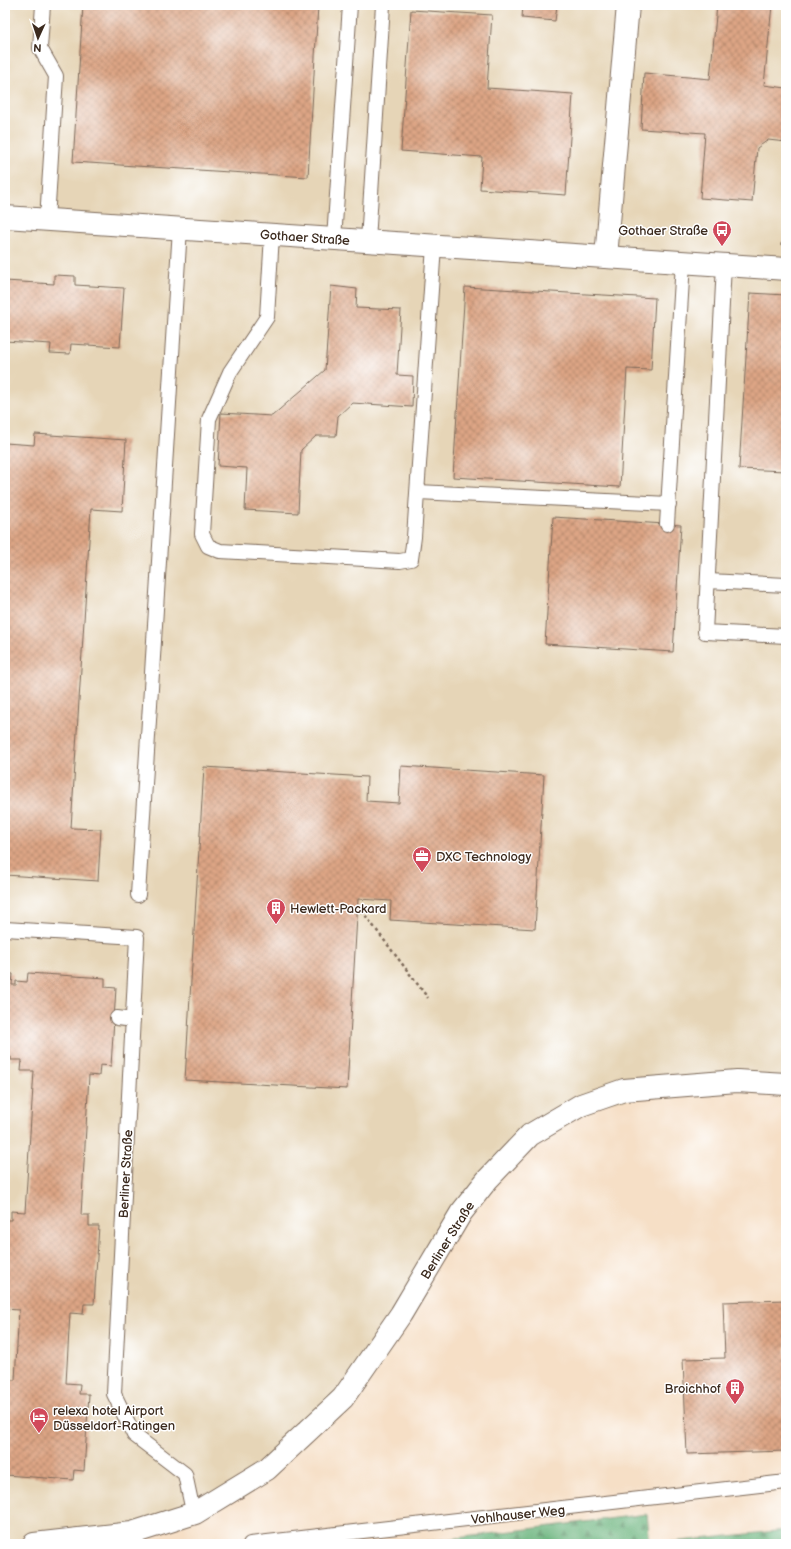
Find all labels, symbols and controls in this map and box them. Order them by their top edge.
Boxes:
north arrow [18,18,58,58]
text: N [33,41,42,54]
bus stop icon: Gothaer Straße [711,219,733,247]
place label: Gothaer Straße [618,223,708,239]
street label: Gothaer Straße [260,227,351,249]
office icon: DXC Technology [411,845,433,873]
place label: DXC Technology [436,849,531,865]
building icon: Hewlett-Packard [265,897,287,925]
place label: Hewlett-Packard [290,901,387,917]
street label: Berliner Straße [116,1129,136,1219]
street label: Berliner Straße [418,1198,478,1282]
building icon: Broichhof [724,1377,746,1405]
place label: Broichhof [665,1381,721,1397]
place label: relexa hotel Airport Düsseldorf-Ratingen [53,1403,175,1434]
hotel icon: relexa hotel Airport Düsseldorf-Ratingen [28,1406,50,1434]
street label: Vohlhauser Weg [470,1502,566,1528]

